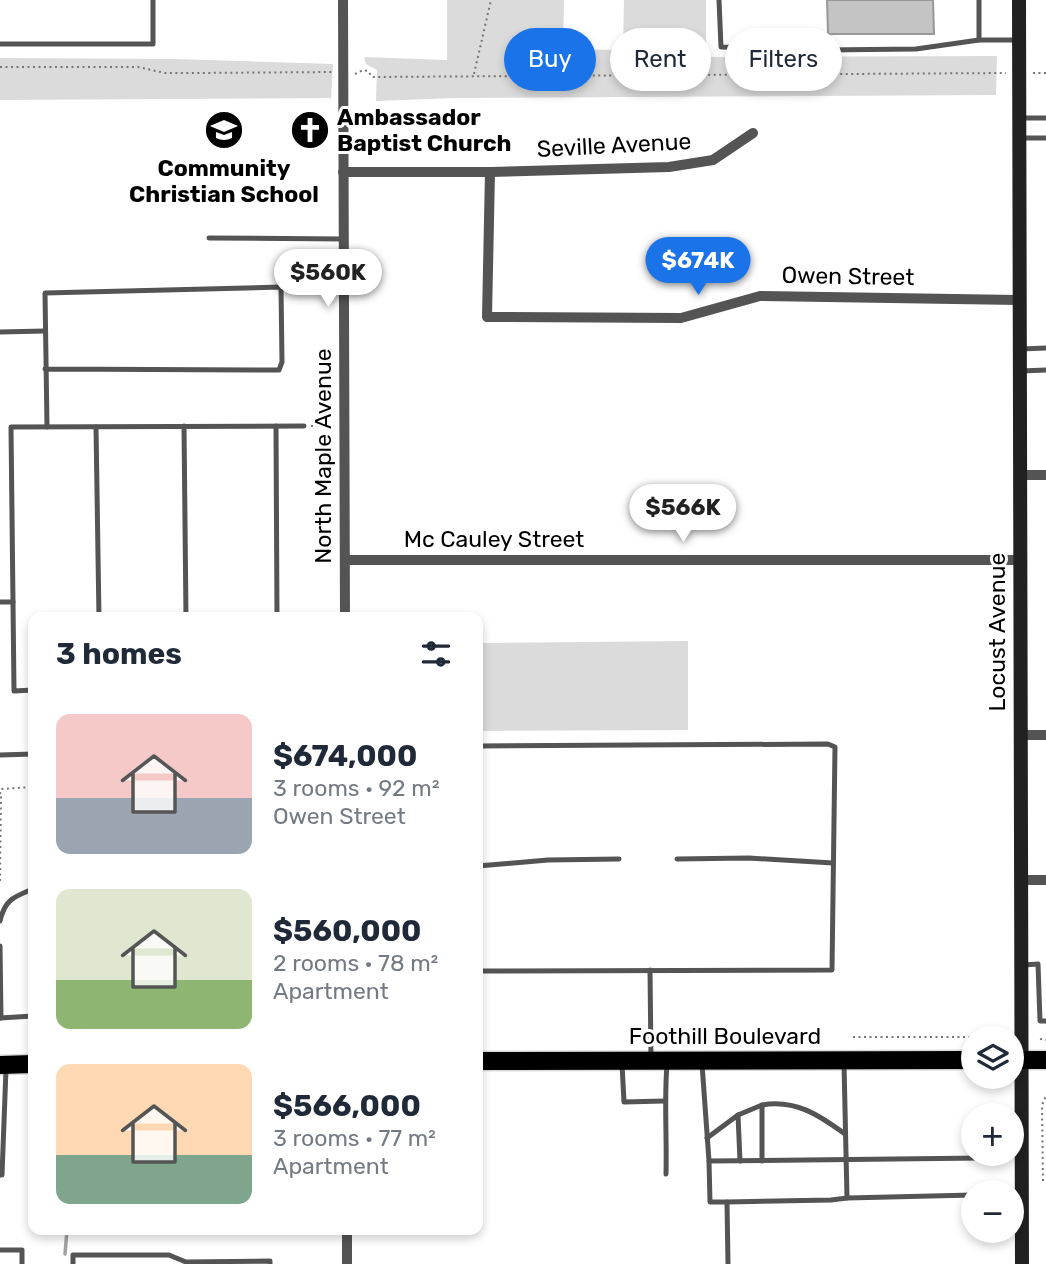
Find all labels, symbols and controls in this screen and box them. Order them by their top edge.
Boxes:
chip: Buy [504,28,596,91]
chip: Rent [610,28,711,91]
chip: Filters [725,28,842,91]
place label: Ambassador Baptist Church [337,103,512,157]
school or university icon: Community Christian School [203,109,245,151]
church icon: Ambassador Baptist Church [289,109,331,151]
street label: Seville Avenue [536,127,692,163]
place label: Community Christian School [129,154,319,208]
pin: $674K [649,238,747,297]
text: $674K [662,246,734,274]
pin: $560K [279,250,377,309]
text: $560K [290,258,366,286]
street label: Owen Street [781,261,915,291]
street label: North Maple Avenue [309,348,337,564]
pin: $566K [634,484,732,544]
text: $566K [645,493,721,521]
street label: Mc Cauley Street [404,525,584,553]
street label: Locust Avenue [983,553,1011,711]
icon: filters [417,635,455,673]
text: 3 homes [56,636,182,672]
text: $674,000 [273,738,417,774]
icon: home [112,742,196,826]
text: 3 rooms · 92 m² [273,774,439,802]
text: Owen Street [273,802,406,830]
text: $560,000 [273,913,421,949]
icon: home [112,917,196,1001]
text: 2 rooms · 78 m² [273,949,438,977]
text: Apartment [273,977,389,1005]
street label: Foothill Boulevard [629,1022,821,1050]
map controls [961,1026,1024,1243]
button: layers [961,1026,1024,1089]
text: $566,000 [273,1088,421,1124]
icon: home [112,1092,196,1176]
button: + [961,1103,1024,1166]
text: 3 rooms · 77 m² [273,1124,436,1152]
text: Apartment [273,1152,389,1180]
button: − [961,1180,1024,1243]

